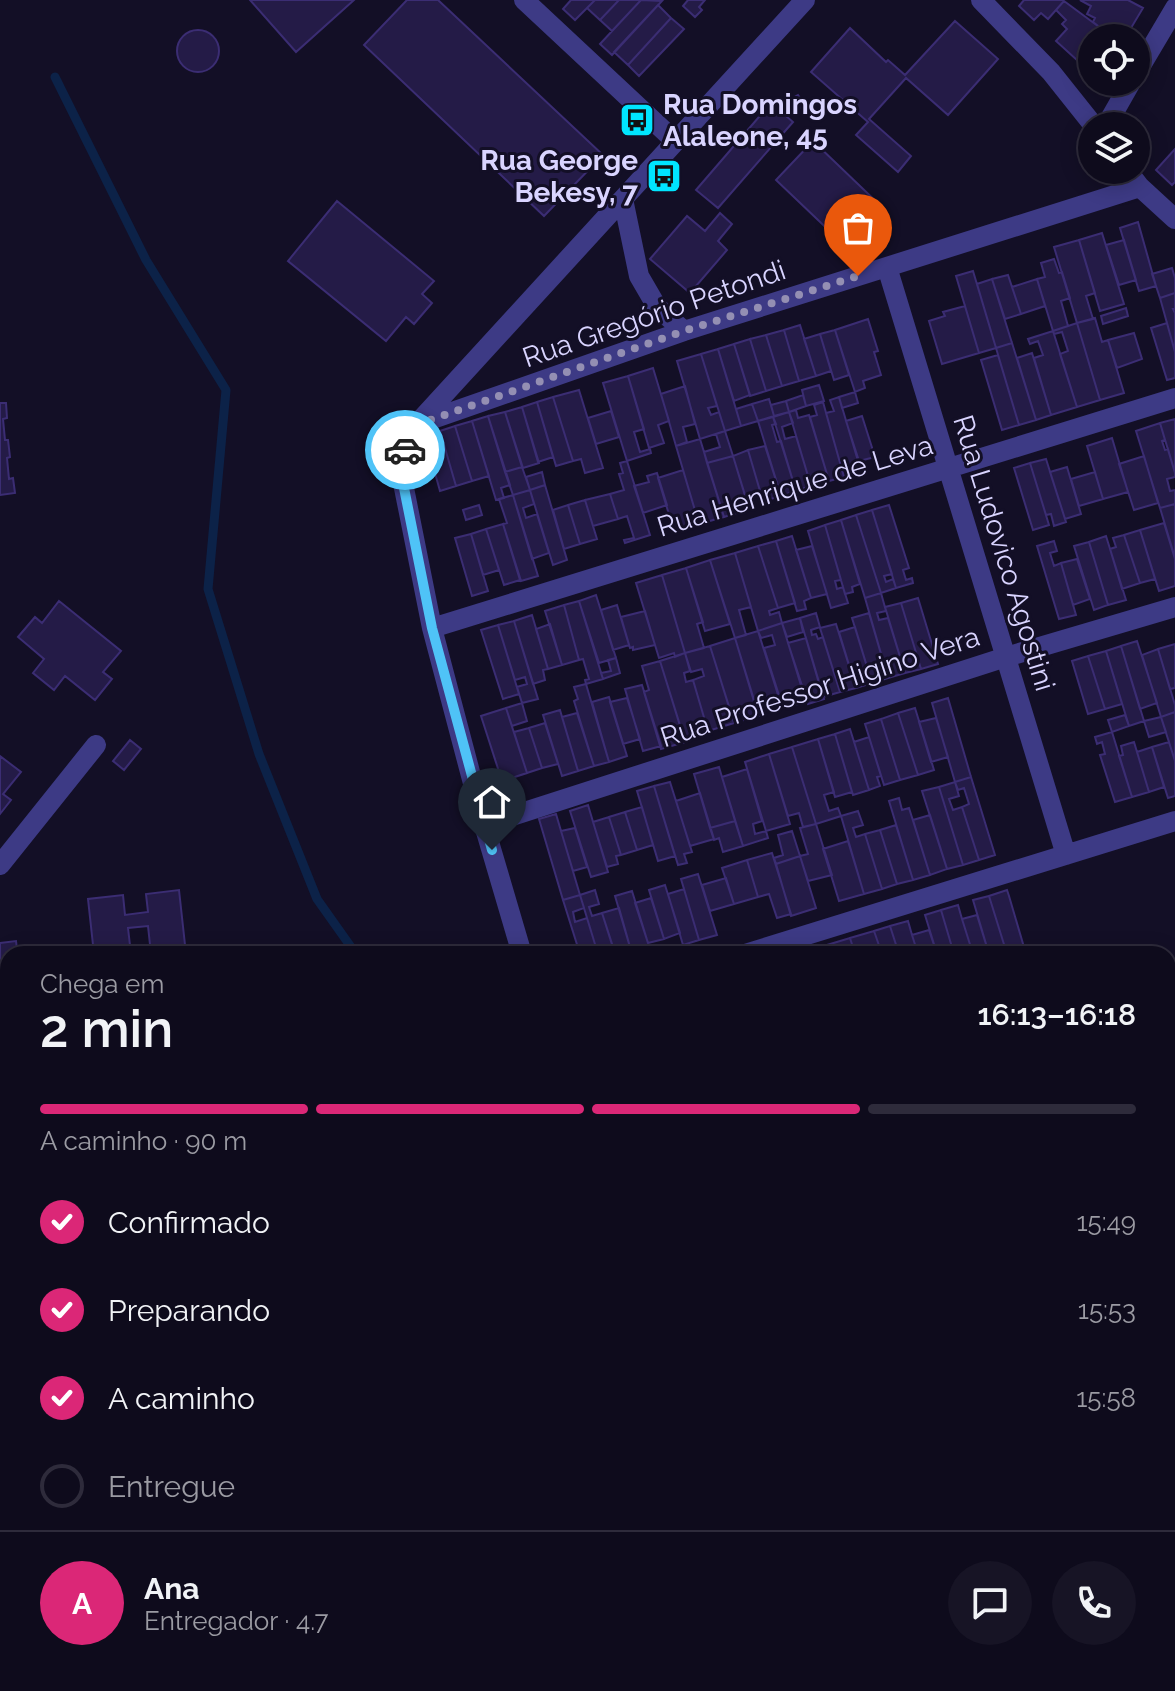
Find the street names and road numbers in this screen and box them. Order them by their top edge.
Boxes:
street label: Rua Gregório Petondi [518,254,790,374]
street label: Rua Ludovico Agostini [946,411,1062,695]
street label: Rua Henrique de Leva [653,428,937,544]
street label: Rua Professor Higino Vera [656,620,984,754]

